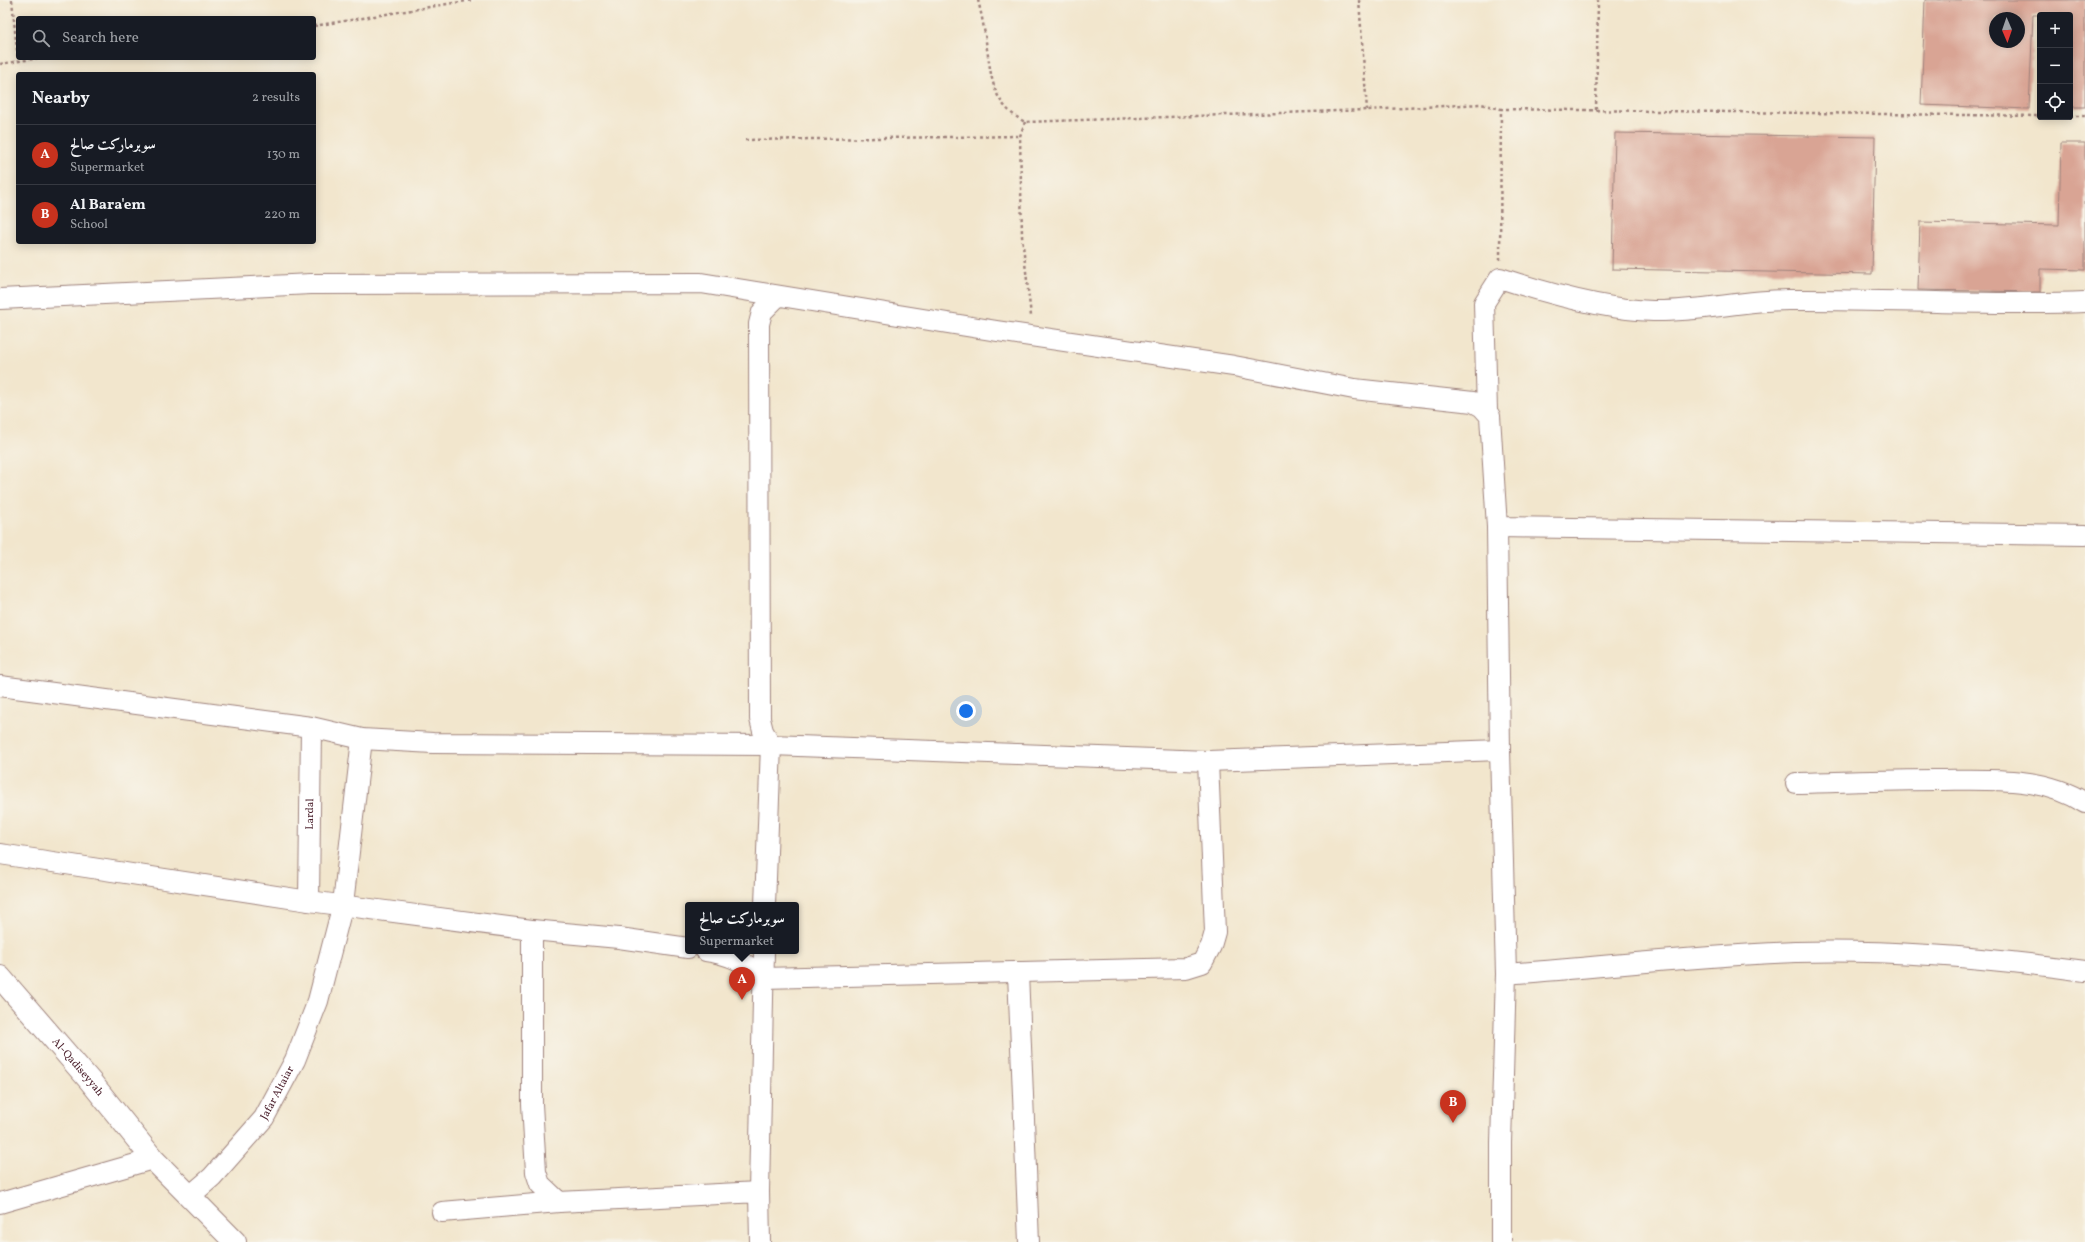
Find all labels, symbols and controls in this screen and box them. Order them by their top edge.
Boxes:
north arrow [1989,12,2025,48]
map controls [2037,12,2073,120]
button: + [2037,12,2073,48]
search box [16,16,316,60]
icon: search [30,27,52,49]
text: Search here [62,28,139,49]
button: − [2037,48,2073,84]
button: locate [2037,84,2073,120]
text: Nearby [32,87,90,110]
text: 2 results [252,89,300,107]
text: سوبرماركت صالح [70,135,156,156]
text: A [40,146,50,164]
text: 130 m [267,146,300,164]
text: Supermarket [70,159,145,177]
text: Al Bara'em [70,195,146,216]
text: B [41,206,49,224]
text: 220 m [264,206,300,224]
text: School [70,216,108,234]
your location [956,701,976,721]
street label: Lardal [302,798,318,830]
popup [685,902,799,954]
text: سوبرماركت صالح [699,909,785,930]
text: Supermarket [699,933,774,951]
pin: A [729,967,755,1000]
street label: Al-Qadiseyyah [48,1035,107,1100]
street label: Jafar Altaiar [257,1063,298,1123]
pin: B [1440,1090,1466,1123]

